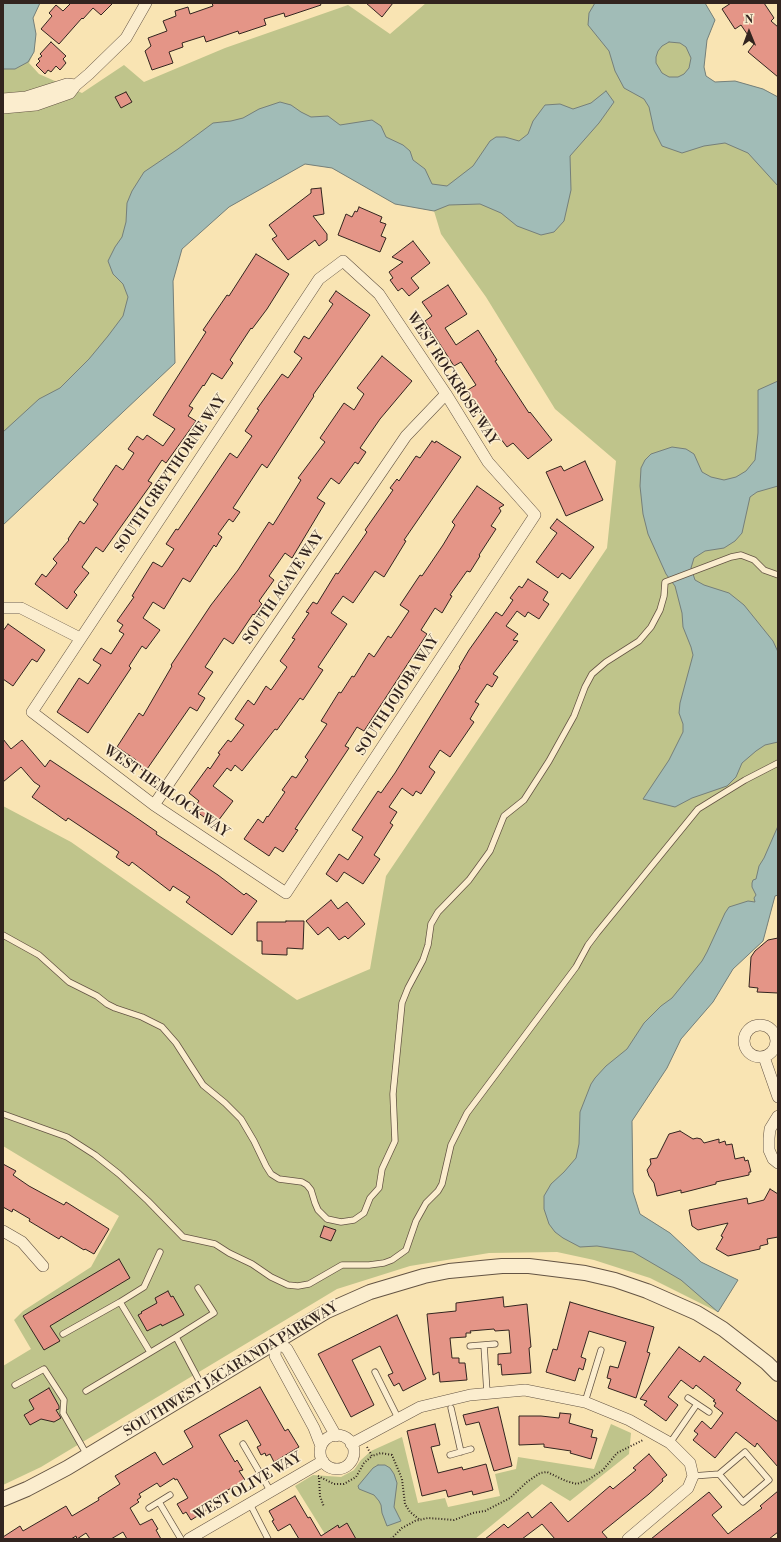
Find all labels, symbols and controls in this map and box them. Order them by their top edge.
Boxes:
north arrow [729,12,769,52]
text: N [744,13,753,27]
street label: WEST ROCKROSE WAY [403,310,501,448]
street label: SOUTH GREYTHORNE WAY [112,392,230,556]
street label: SOUTH AGAVE WAY [240,528,328,648]
street label: SOUTH JOJOBA WAY [353,633,443,759]
street label: WEST HEMLOCK WAY [100,742,232,842]
street label: SOUTHWEST JACARANDA PARKWAY [121,1299,341,1441]
street label: WEST OLIVE WAY [191,1449,305,1525]

